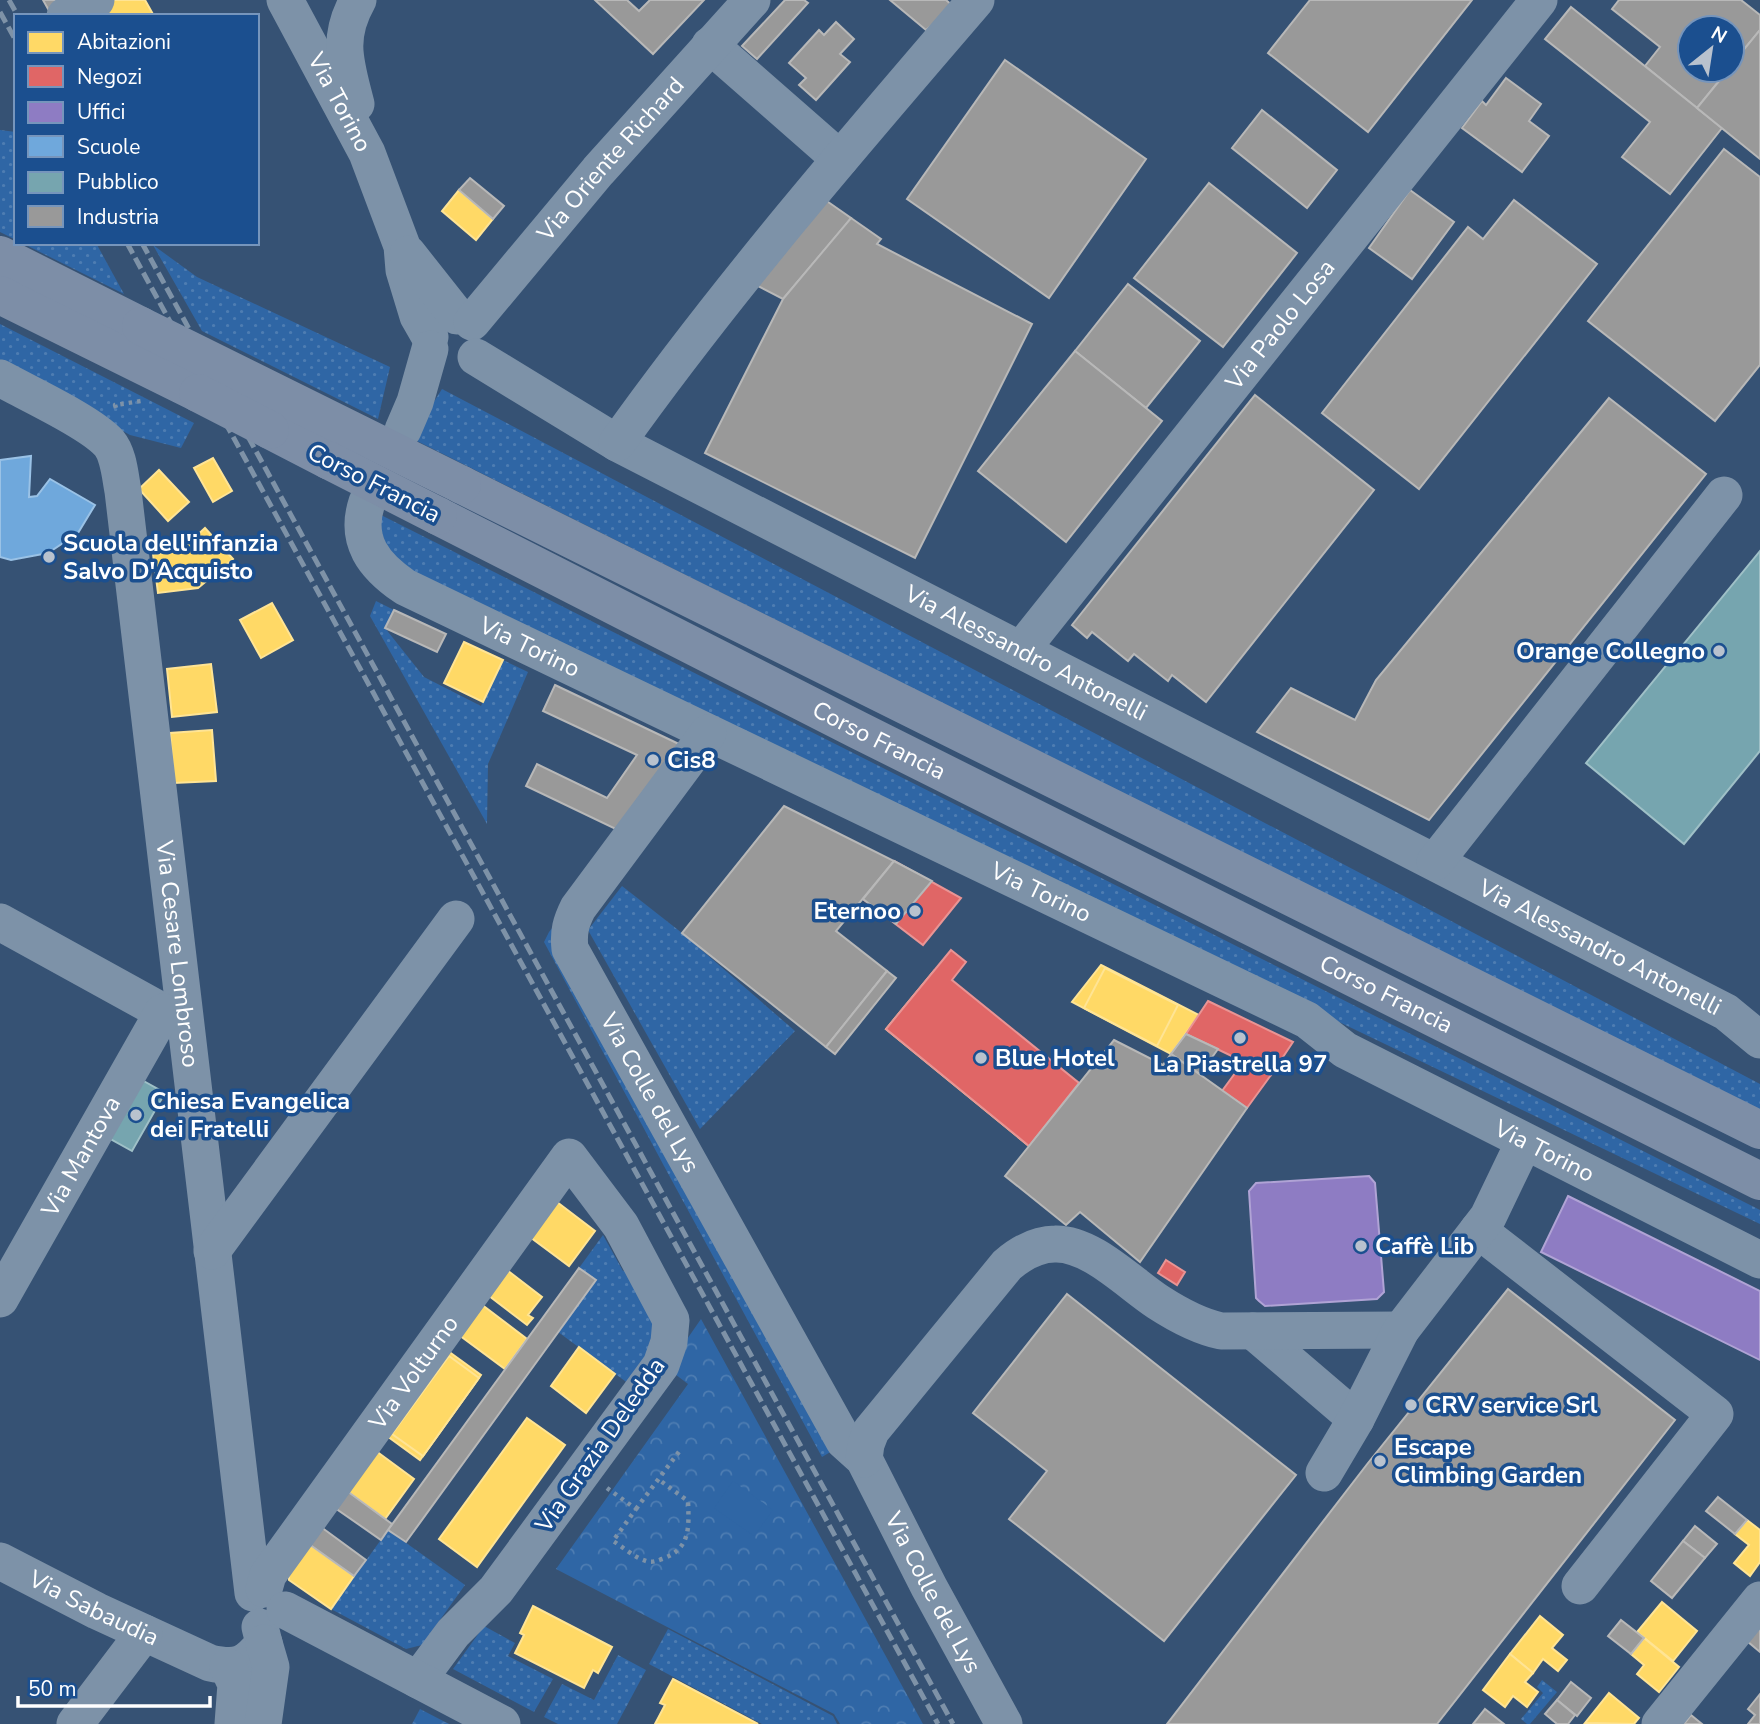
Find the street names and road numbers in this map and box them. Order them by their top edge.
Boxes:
street label: Via Torino [300,46,379,157]
street label: Via Oriente Richard [529,70,691,249]
street label: Via Paolo Losa [1218,253,1342,398]
street label: Corso Francia [302,436,446,530]
street label: Via Alessandro Antonelli [898,577,1153,728]
street label: Via Torino [473,609,585,685]
street label: Corso Francia [807,693,951,787]
street label: Via Cesare Lombroso [148,838,207,1069]
street label: Via Torino [984,854,1097,930]
street label: Via Alessandro Antonelli [1472,871,1727,1023]
street label: Corso Francia [1314,947,1458,1041]
street label: Via Colle del Lys [592,1006,707,1178]
street label: Via Mantova [33,1090,128,1224]
street label: Via Torino [1488,1112,1600,1190]
street label: Via Volturno [361,1309,466,1437]
street label: Via Grazia Deledda [527,1351,672,1539]
street label: Via Colle del Lys [877,1505,989,1679]
street label: Via Sabaudia [22,1562,164,1653]

